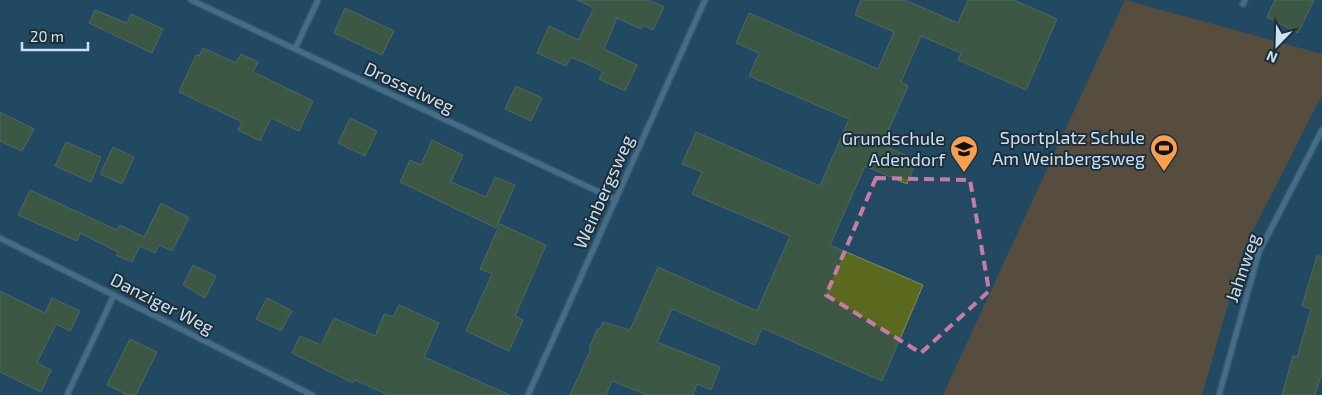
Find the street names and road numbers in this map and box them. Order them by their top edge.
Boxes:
street label: Drosselweg [361,57,458,117]
street label: Weinbergsweg [568,131,638,252]
street label: Jahnweg [1220,230,1264,305]
street label: Danziger Weg [107,268,218,338]

